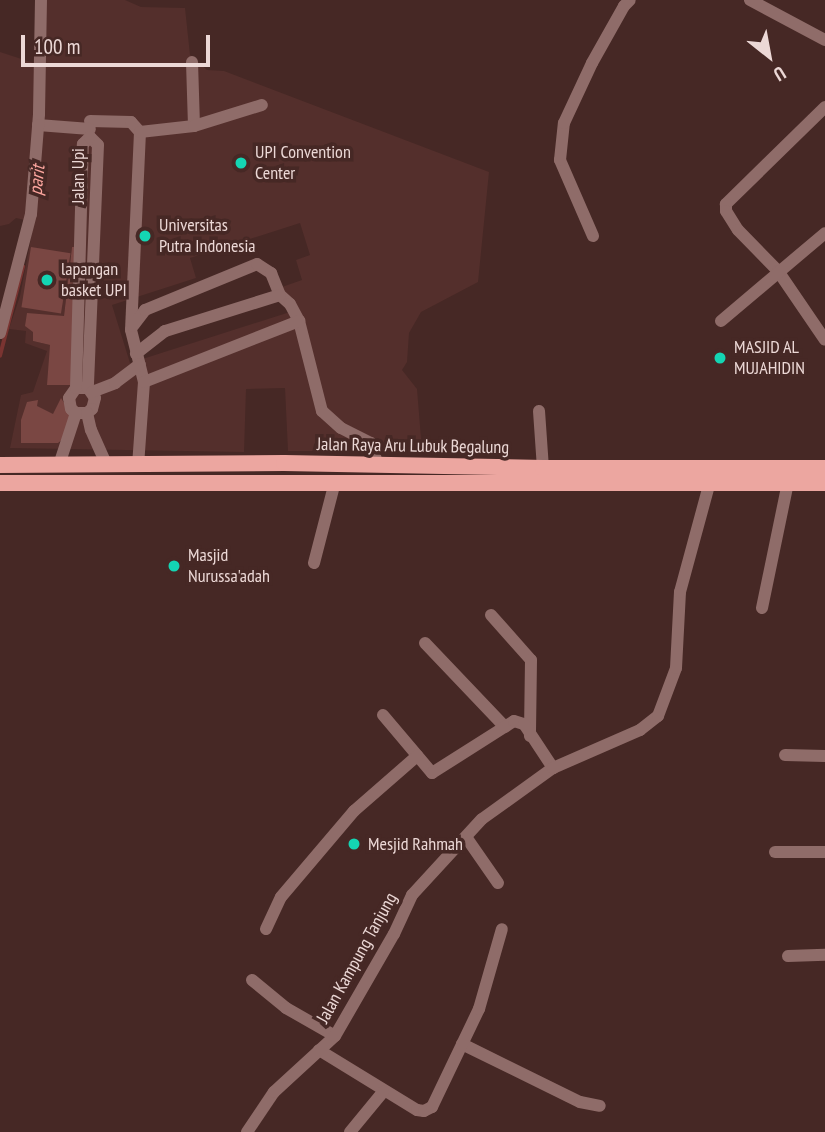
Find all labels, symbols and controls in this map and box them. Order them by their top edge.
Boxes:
scale bar [24,21,214,65]
north arrow [734,21,804,91]
text: 100 m [34,33,80,60]
text: U [769,61,790,87]
place label: UPI Convention Center [255,142,351,184]
street label: Jalan Upi [67,148,89,204]
marker: UPI Convention Center [233,155,249,171]
water label: parit [24,164,50,196]
place label: Universitas Putra Indonesia [159,215,256,258]
marker: Universitas Putra Indonesia [137,228,153,244]
place label: lapangan basket UPI [61,259,127,302]
marker: lapangan basket UPI [39,272,55,288]
place label: MASJID AL MUJAHIDIN [734,337,805,380]
marker: MASJID AL MUJAHIDIN [712,350,728,366]
street label: Jalan Raya Aru Lubuk Begalung [316,434,510,458]
place label: Masjid Nurussa'adah [188,545,270,588]
marker: Masjid Nurussa'adah [166,558,182,574]
place label: Mesjid Rahmah [368,833,463,855]
marker: Mesjid Rahmah [346,836,362,852]
street label: Jalan Kampung Tanjung [312,889,402,1027]

